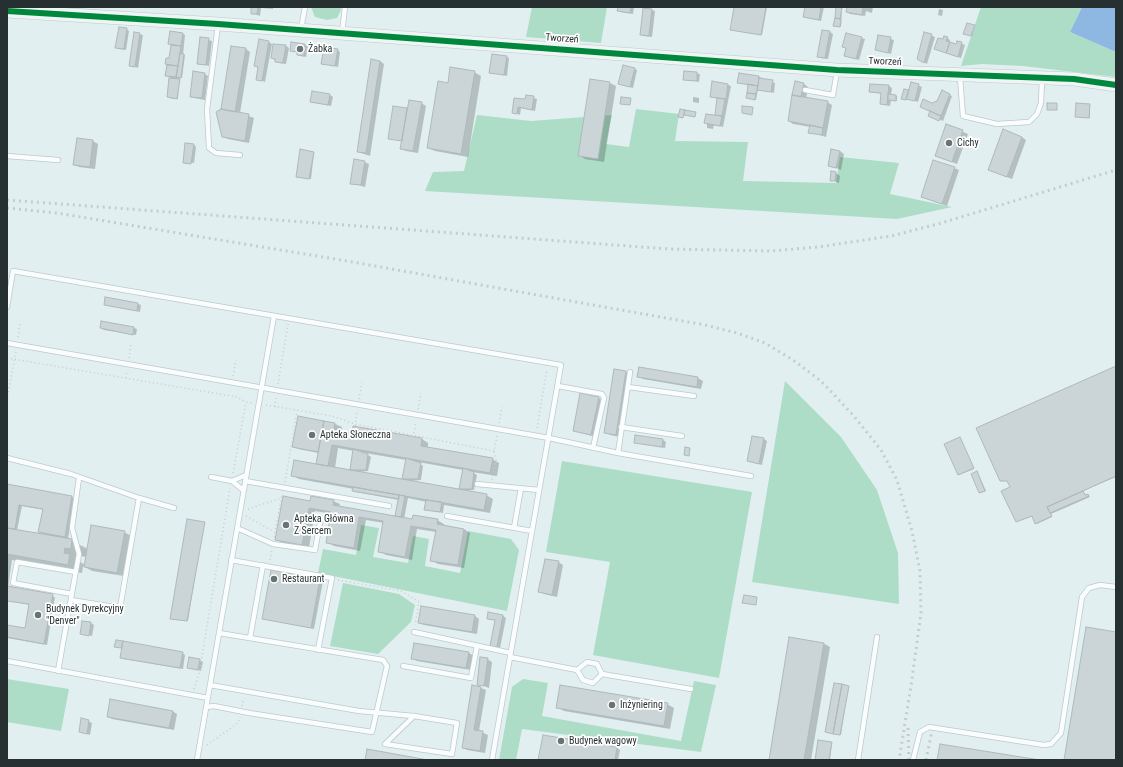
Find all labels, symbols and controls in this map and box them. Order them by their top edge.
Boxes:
street label: Tworzeń [545,32,579,46]
place label: Żabka [308,43,332,55]
marker: Żabka [295,44,305,54]
street label: Tworzeń [868,55,902,69]
place label: Cichy [957,137,979,149]
marker: Cichy [944,138,954,148]
place label: Apteka Słoneczna [320,429,391,441]
marker: Apteka Słoneczna [307,430,317,440]
place label: Apteka Główna Z Sercem [294,513,354,536]
marker: Apteka Główna Z Sercem [281,520,291,530]
place label: Restaurant [282,573,325,585]
marker: Restaurant [269,574,279,584]
place label: Budynek Dyrekcyjny "Denver" [46,603,124,626]
marker: Budynek Dyrekcyjny "Denver" [33,610,43,620]
place label: Inżyniering [620,699,663,711]
marker: Inżyniering [607,700,617,710]
place label: Budynek wagowy [569,735,637,747]
marker: Budynek wagowy [556,736,566,746]

